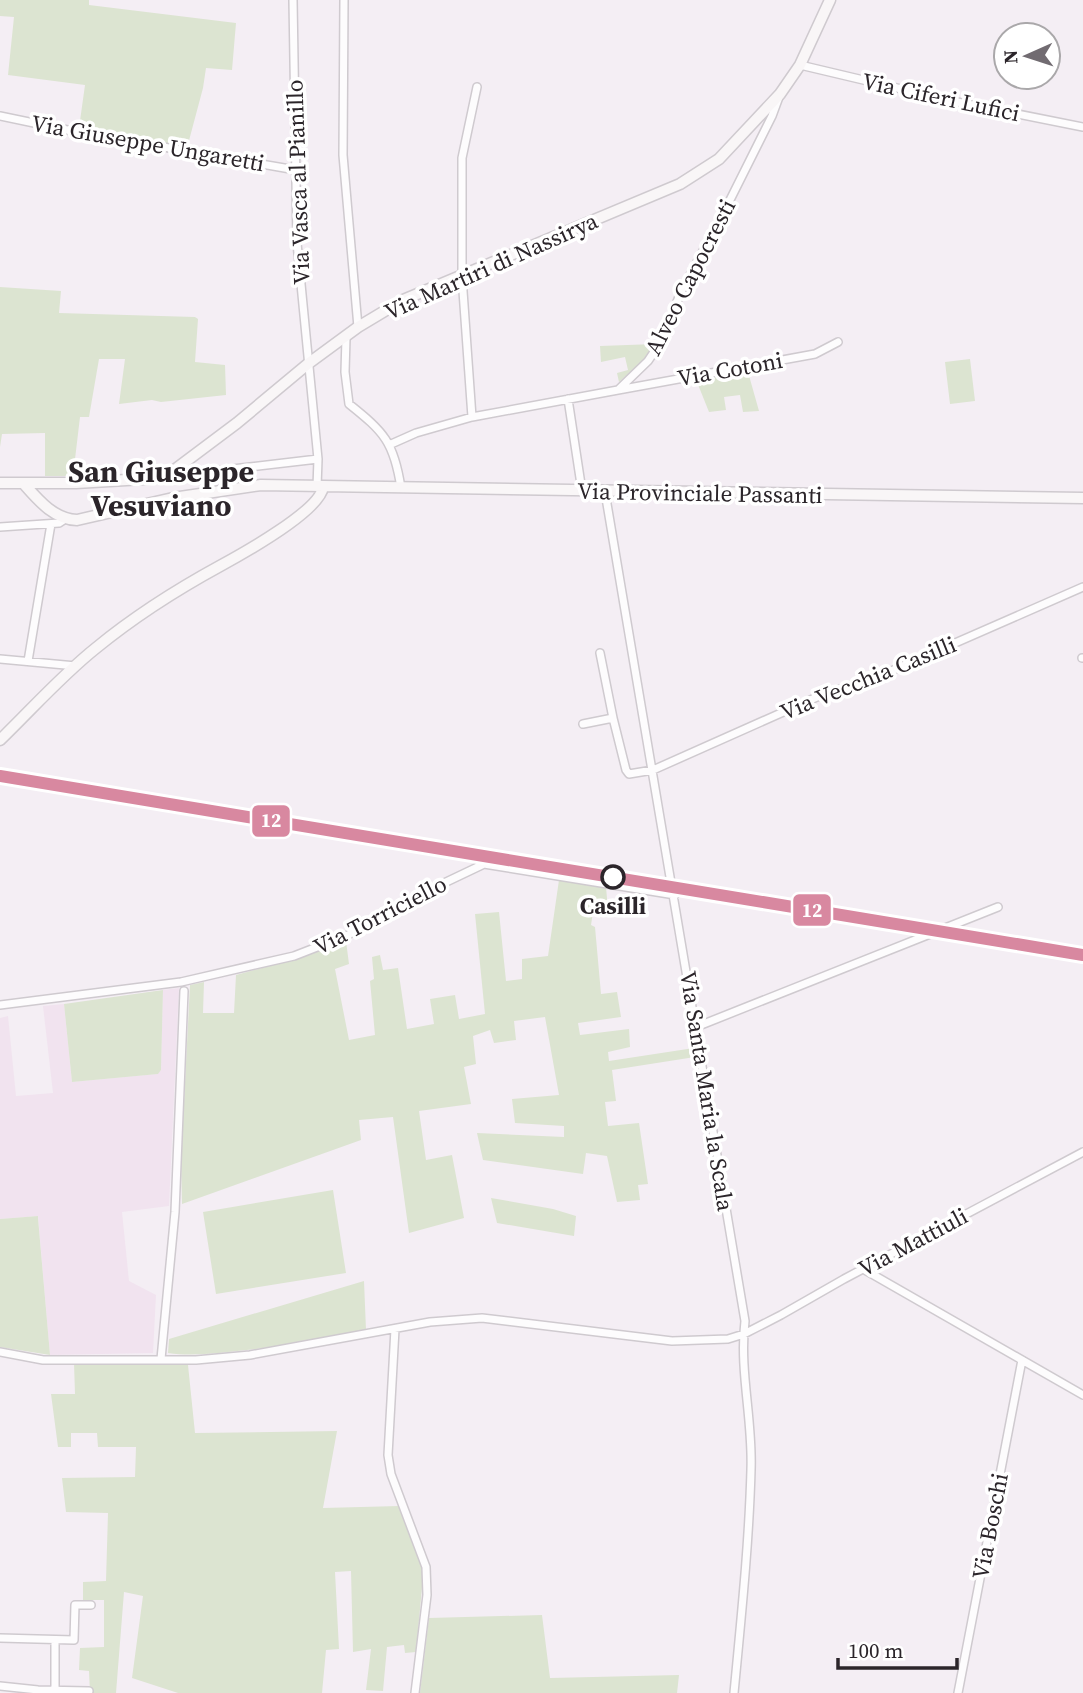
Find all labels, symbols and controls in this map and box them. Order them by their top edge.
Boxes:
north arrow [992,21,1062,91]
text: N [997,49,1023,64]
street label: Via Ciferi Lufici [859,65,1023,129]
street label: Via Vasca al Pianillo [278,79,318,285]
street label: Via Giuseppe Ungaretti [29,107,267,179]
street label: Alveo Capocresti [637,193,743,361]
street label: Via Martiri di Nassirya [379,204,603,327]
street label: Via Cotoni [675,344,785,394]
district label: San Giuseppe Vesuviano [68,451,254,526]
street label: Via Provinciale Passanti [577,475,823,511]
street label: Via Vecchia Casilli [775,628,961,728]
line badge: 12 [251,804,291,838]
text: 12 [261,807,281,833]
marker: Casilli [601,865,625,889]
street label: Via Torriciello [308,868,452,962]
place label: Casilli [580,890,646,922]
line badge: 12 [792,893,832,927]
text: 12 [802,897,822,923]
street label: Via Santa Maria la Scala [672,969,742,1214]
street label: Via Mattiuli [853,1200,974,1284]
street label: Via Boschi [964,1470,1016,1582]
scale bar [838,1626,957,1670]
text: 100 m [848,1636,903,1665]

